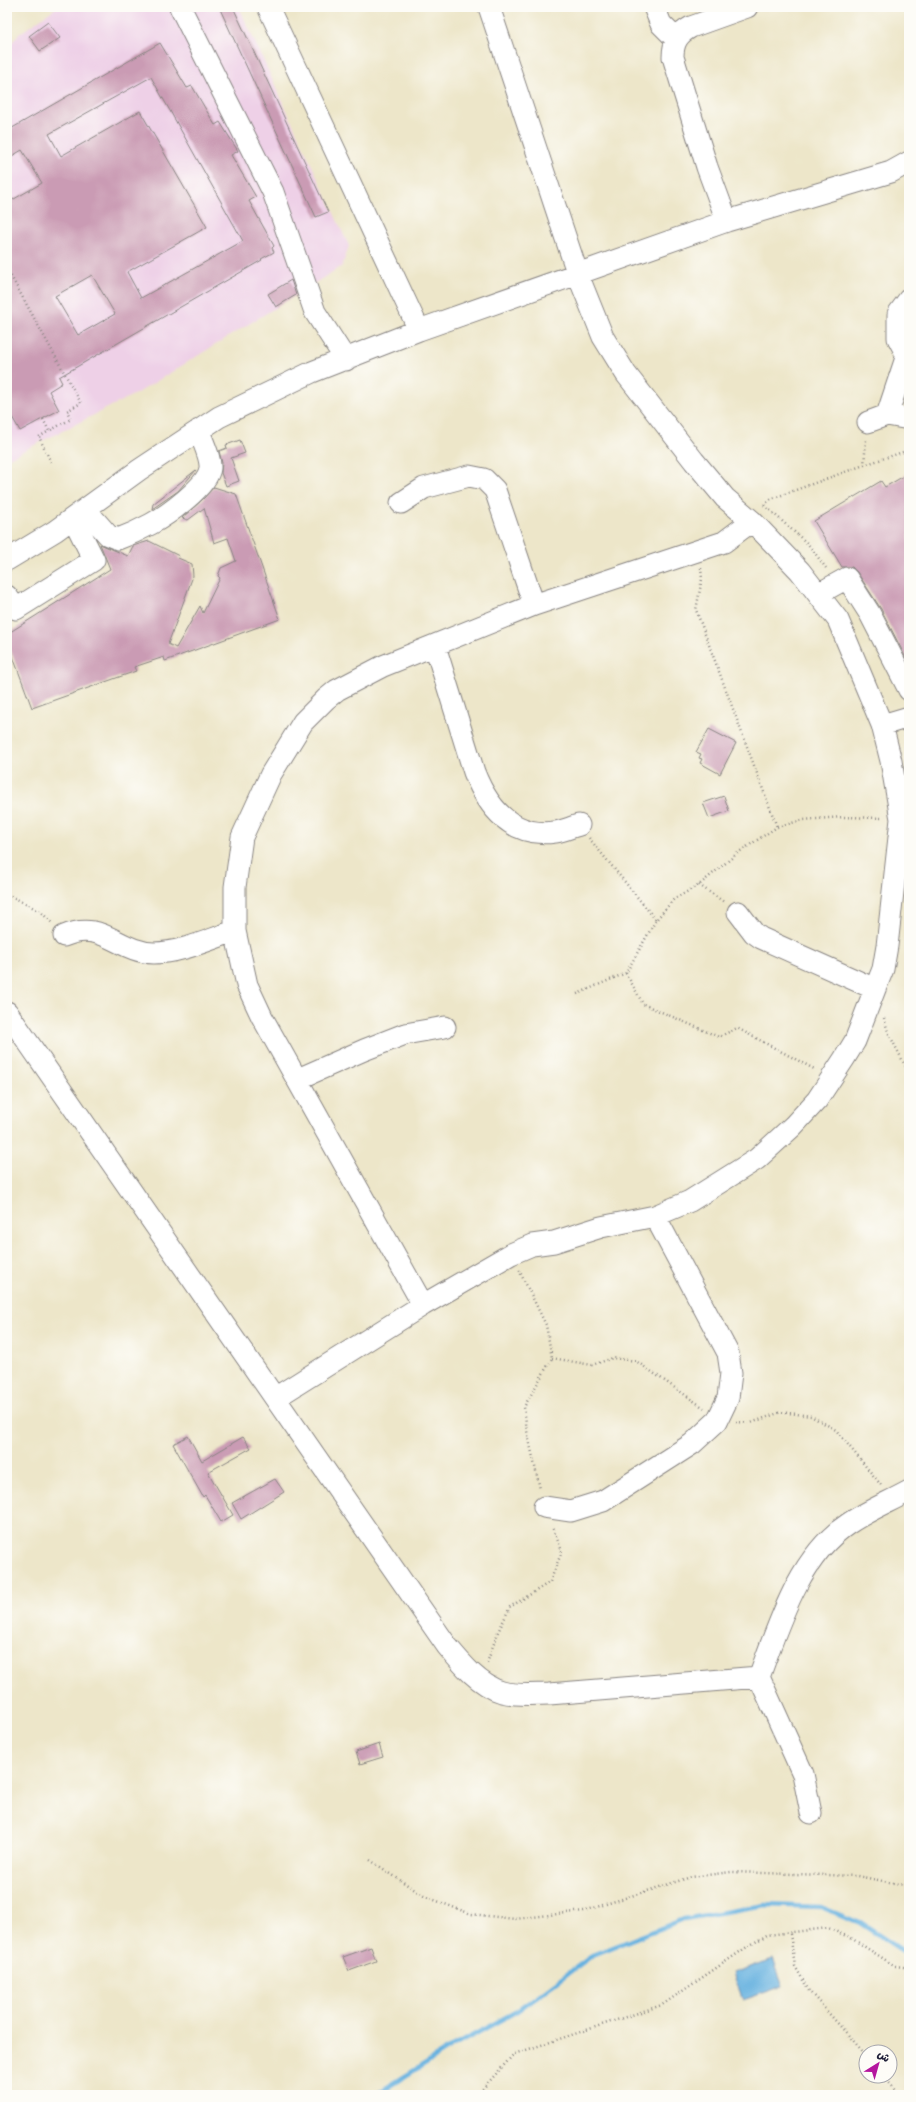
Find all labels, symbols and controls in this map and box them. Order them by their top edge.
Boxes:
north arrow [858,2044,898,2084]
text: ش [874,2045,894,2066]

